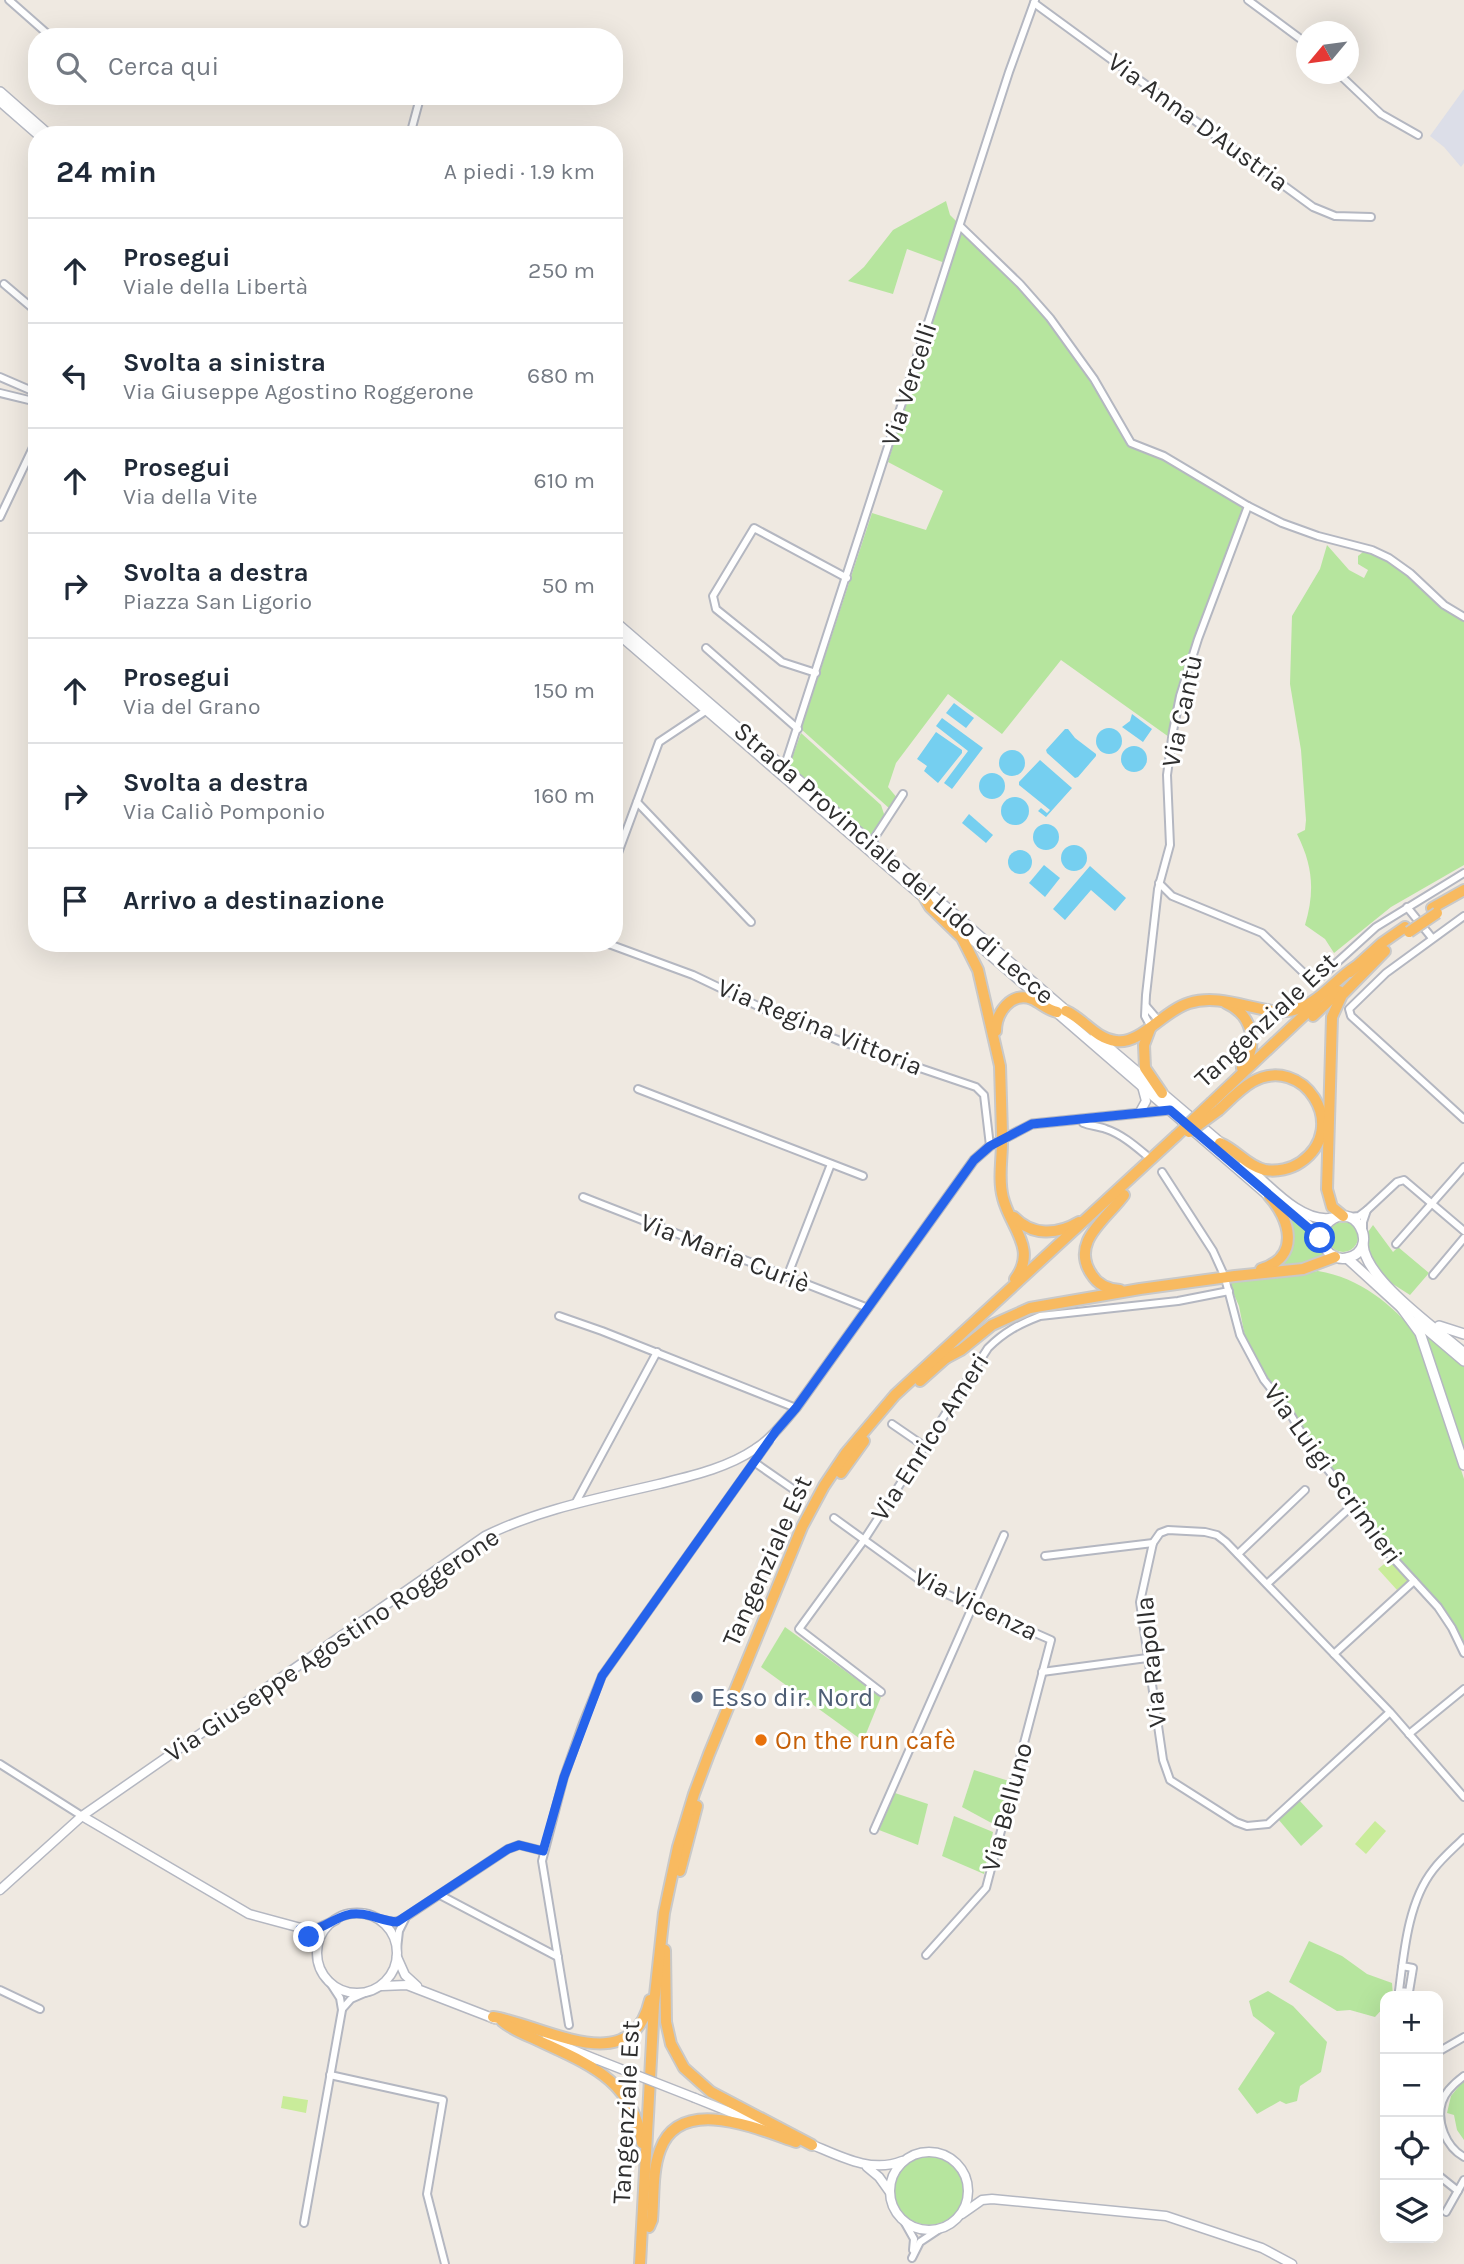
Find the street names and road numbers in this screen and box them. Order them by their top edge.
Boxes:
street label: Via Anna D'Austria [1102,46,1294,198]
street label: Via Vercelli [874,318,944,450]
street label: Via Cantù [1155,652,1209,770]
street label: Strada Provinciale del Lido di Lecce [727,715,1061,1011]
street label: Tangenziale Est [1188,946,1344,1094]
street label: Via Regina Vittoria [713,972,927,1082]
street label: Via Maria Curiè [636,1206,814,1300]
street label: Via Enrico Ameri [864,1347,996,1527]
street label: Via Luigi Scrimieri [1257,1378,1409,1570]
street label: Tangenziale Est [715,1471,819,1651]
street label: Via Giuseppe Agostino Roggerone [159,1521,505,1769]
street label: Via Vicenza [909,1561,1043,1647]
street label: Via Rapolla [1129,1595,1173,1729]
street label: Via Belluno [975,1739,1039,1875]
street label: Tangenziale Est [606,2019,646,2205]

